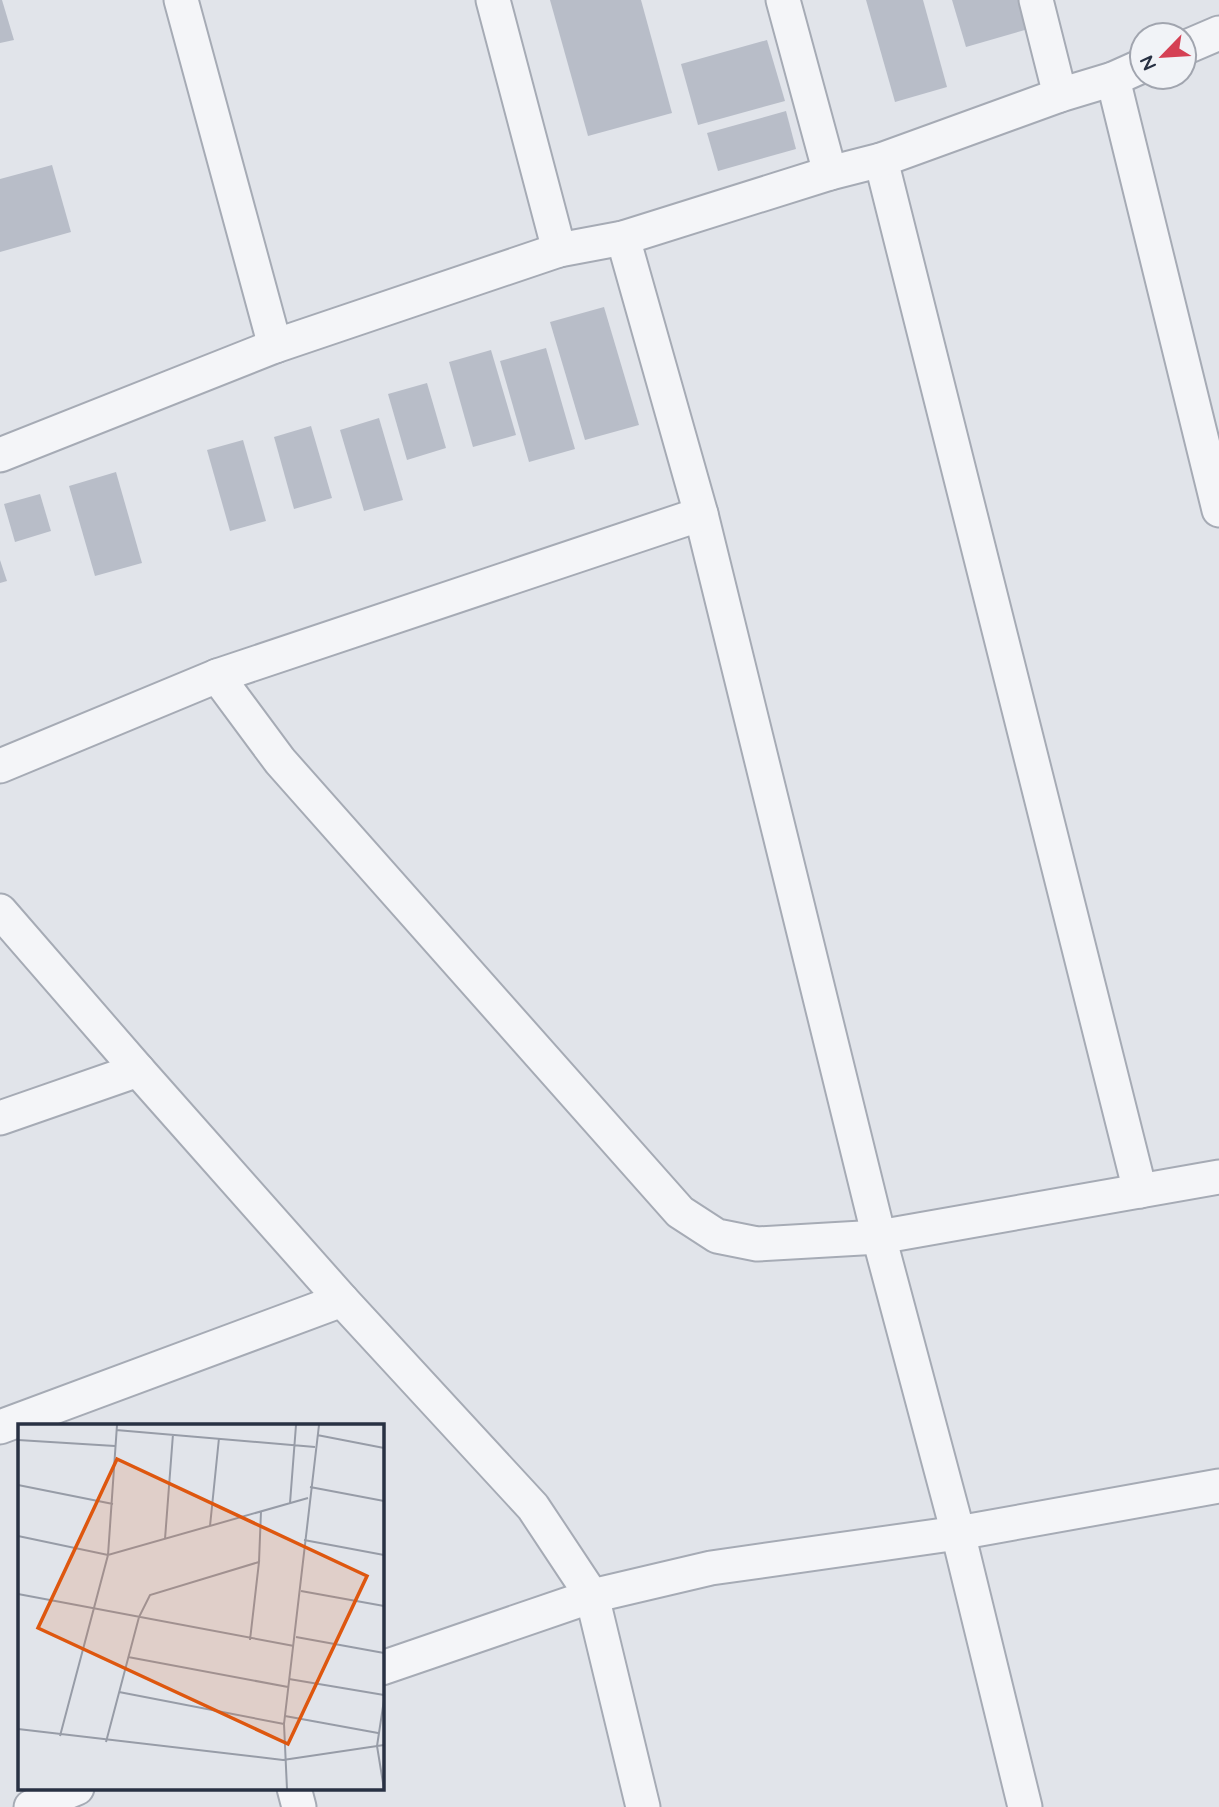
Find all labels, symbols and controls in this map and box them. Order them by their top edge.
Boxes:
north arrow [1128,21,1198,91]
text: N [1134,52,1161,75]
inset map [18,1424,383,1790]

